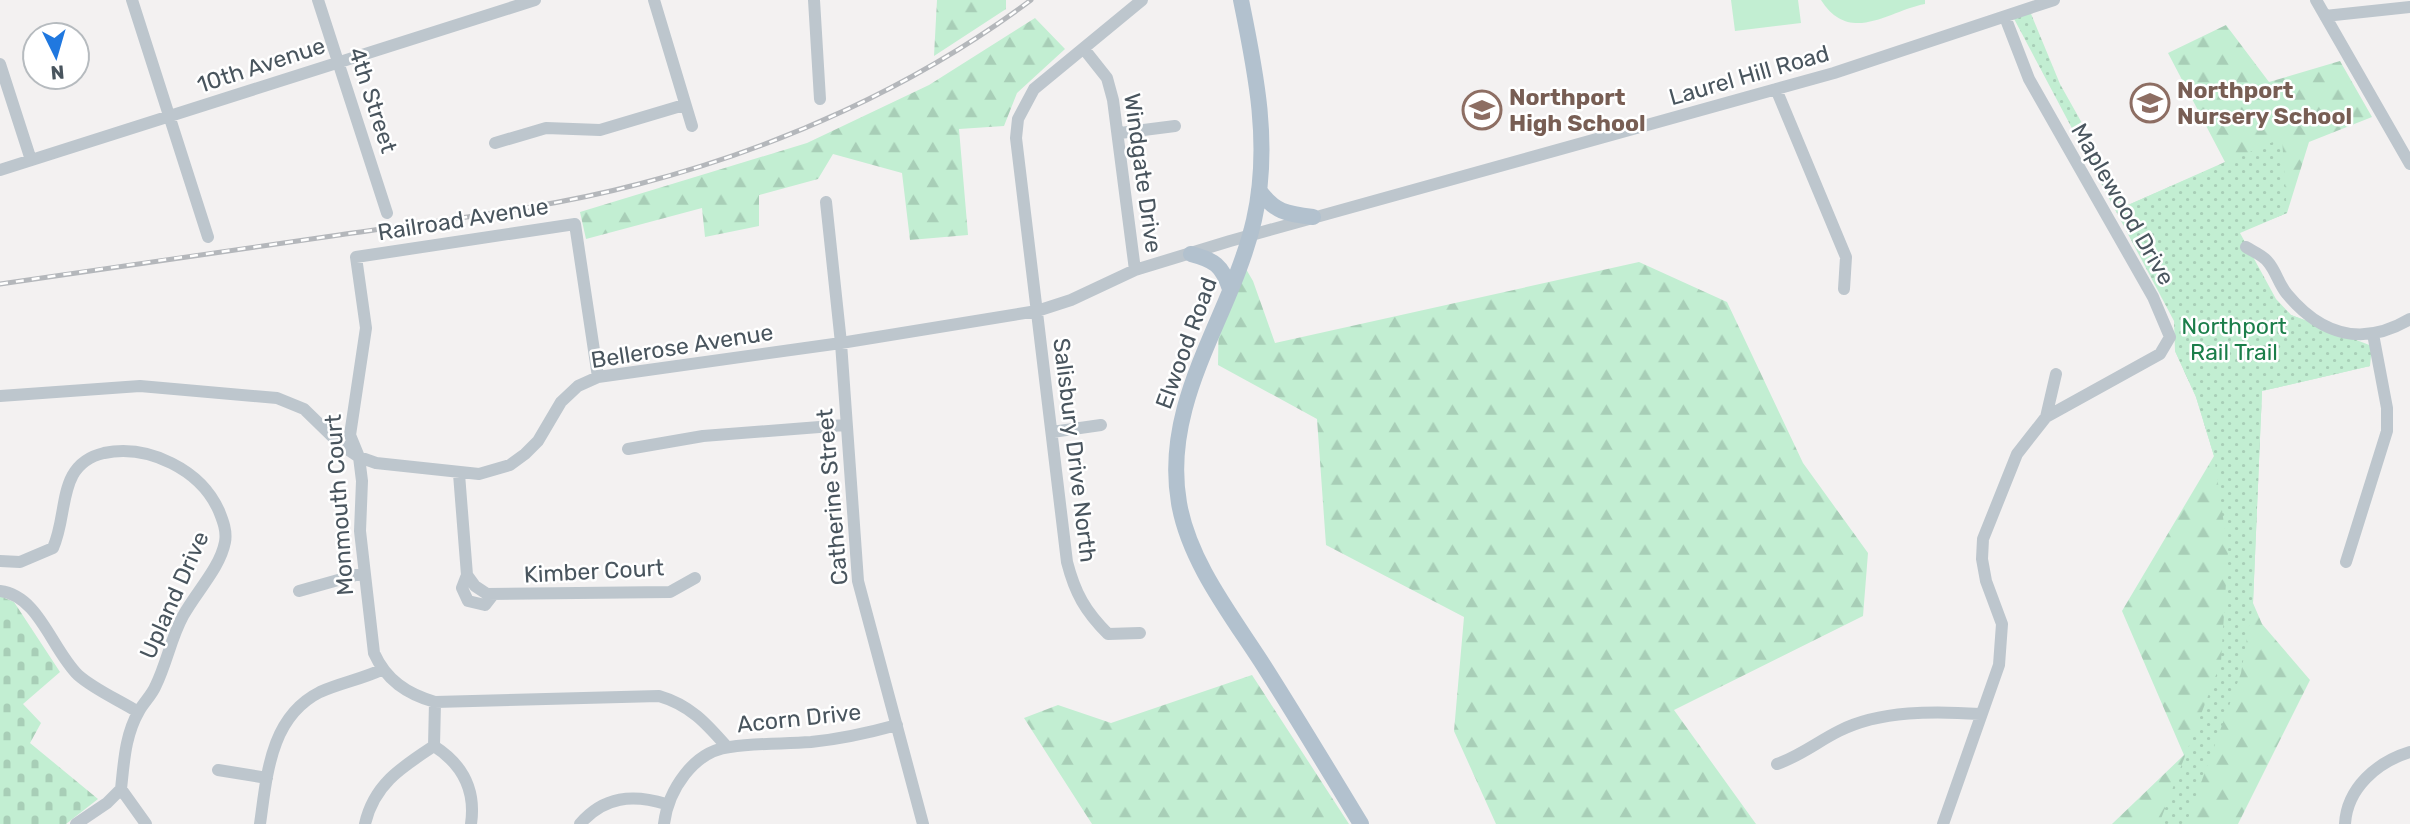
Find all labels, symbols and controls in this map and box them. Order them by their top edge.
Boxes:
north arrow [21,21,91,91]
street label: 10th Avenue [193,31,329,99]
street label: Laurel Hill Road [1666,39,1832,111]
street label: 4th Street [343,44,403,156]
text: N [50,60,65,84]
place label: Northport Nursery School [2177,76,2352,130]
school or university icon: Northport Nursery School [2129,82,2171,124]
place label: Northport High School [1509,83,1646,137]
school or university icon: Northport High School [1461,89,1503,131]
street label: Windgate Drive [1118,91,1168,255]
street label: Maplewood Drive [2065,118,2181,290]
street label: Railroad Avenue [376,192,550,246]
street label: Elwood Road [1149,273,1223,413]
park label: Northport Rail Trail [2181,312,2287,366]
street label: Bellerose Avenue [589,318,775,374]
street label: Salisbury Drive North [1047,336,1103,564]
street label: Catherine Street [810,408,854,586]
street label: Monmouth Court [319,413,359,597]
street label: Upland Drive [133,527,215,663]
street label: Kimber Court [523,553,665,589]
street label: Acorn Drive [735,698,863,738]

